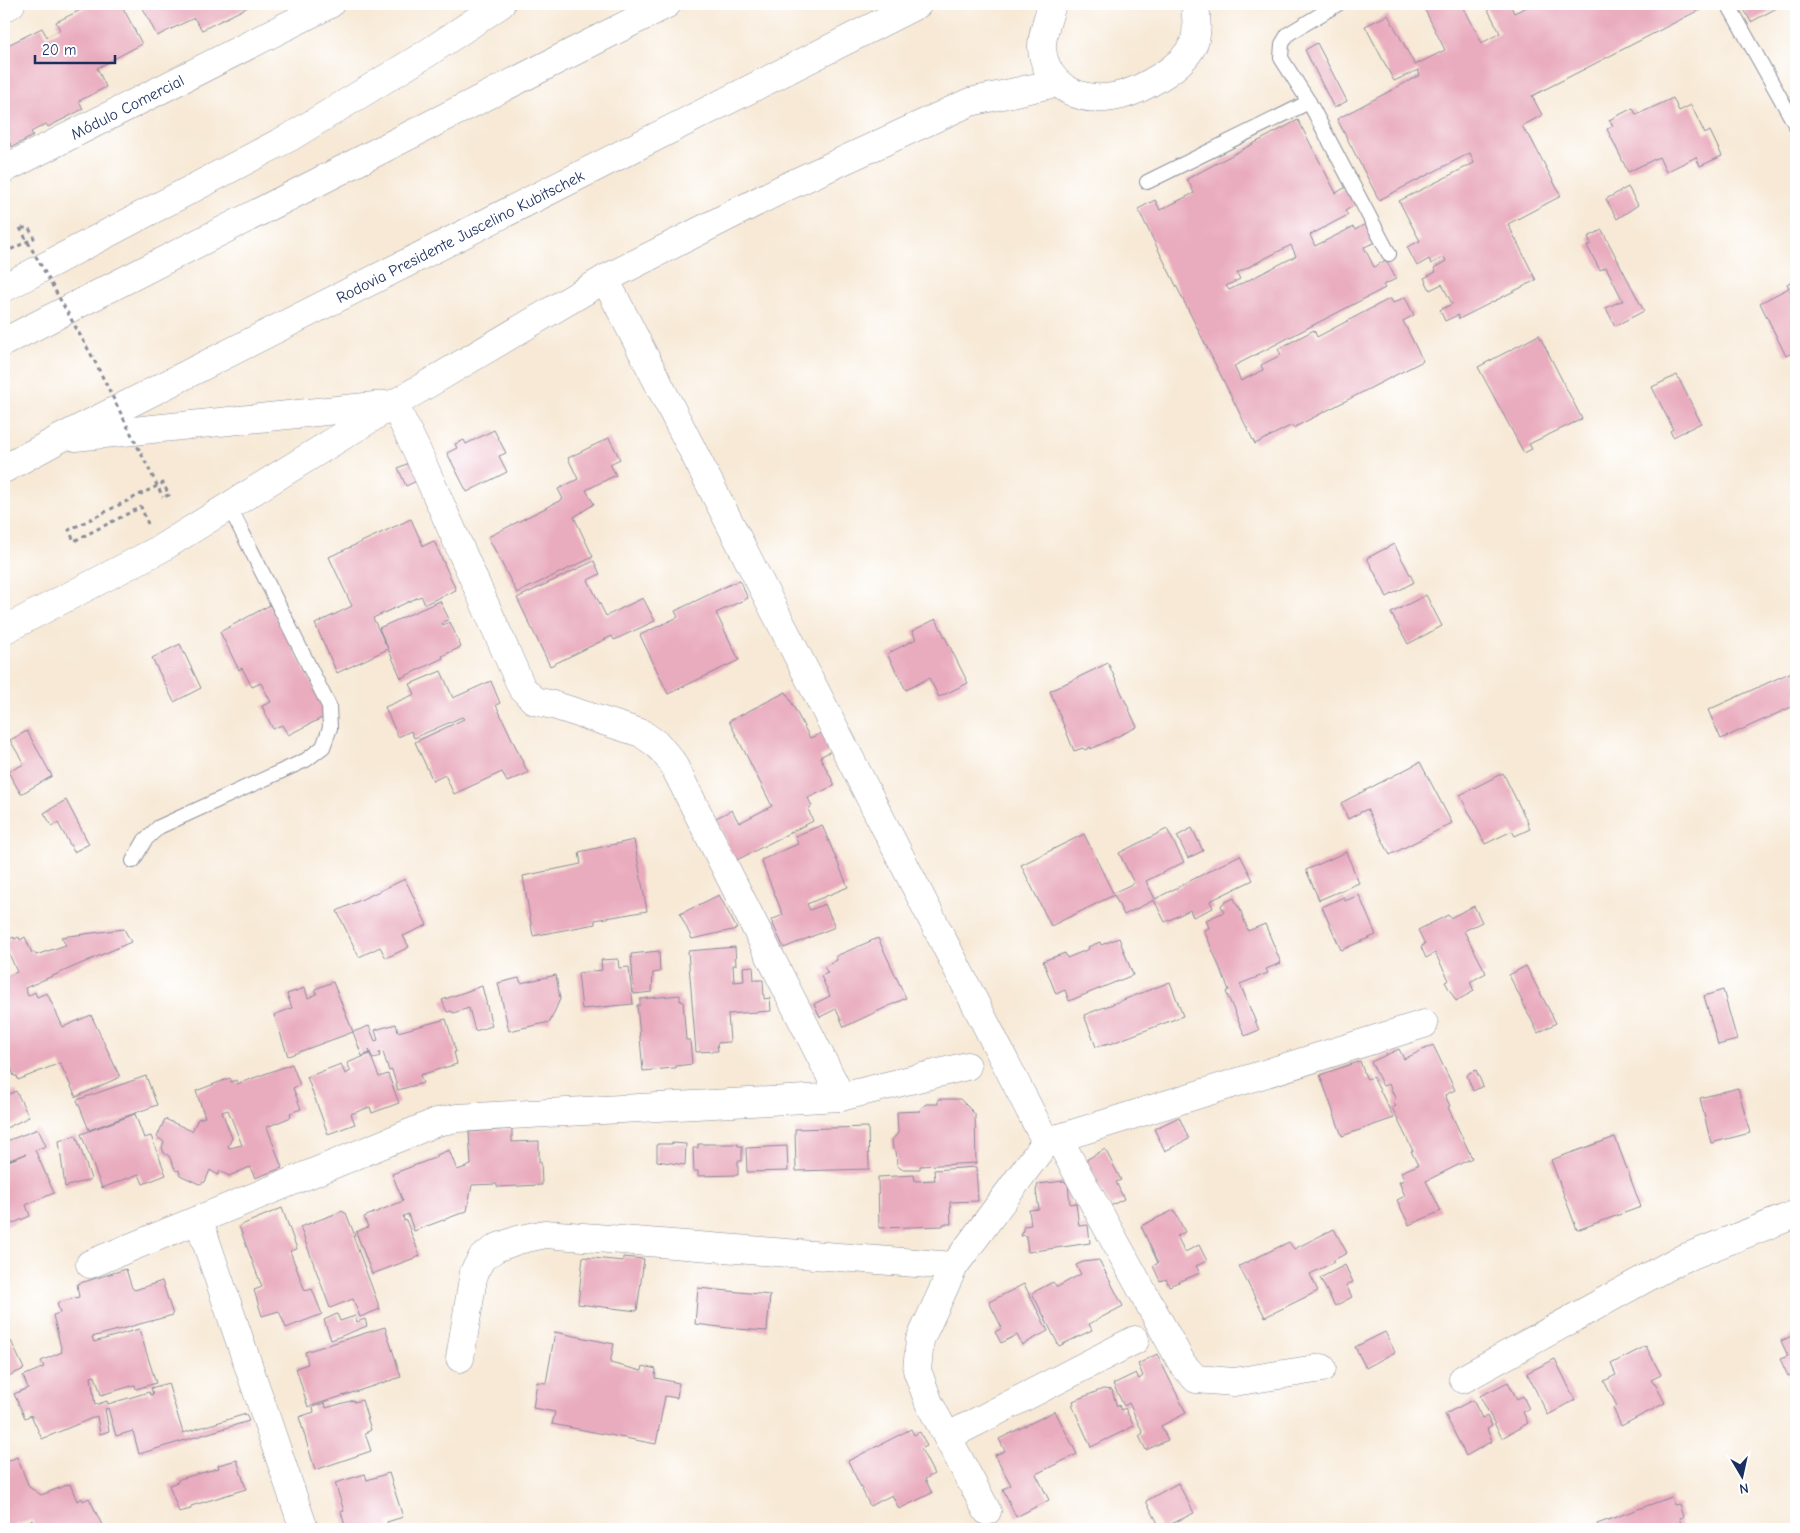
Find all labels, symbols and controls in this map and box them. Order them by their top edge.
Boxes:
scale bar [35,32,115,64]
text: 20 m [42,41,76,59]
street label: Módulo Comercial [68,71,187,144]
street label: Rodovia Presidente Juscelino Kubitschek [334,167,587,307]
north arrow [1718,1450,1768,1500]
text: N [1738,1479,1750,1497]

